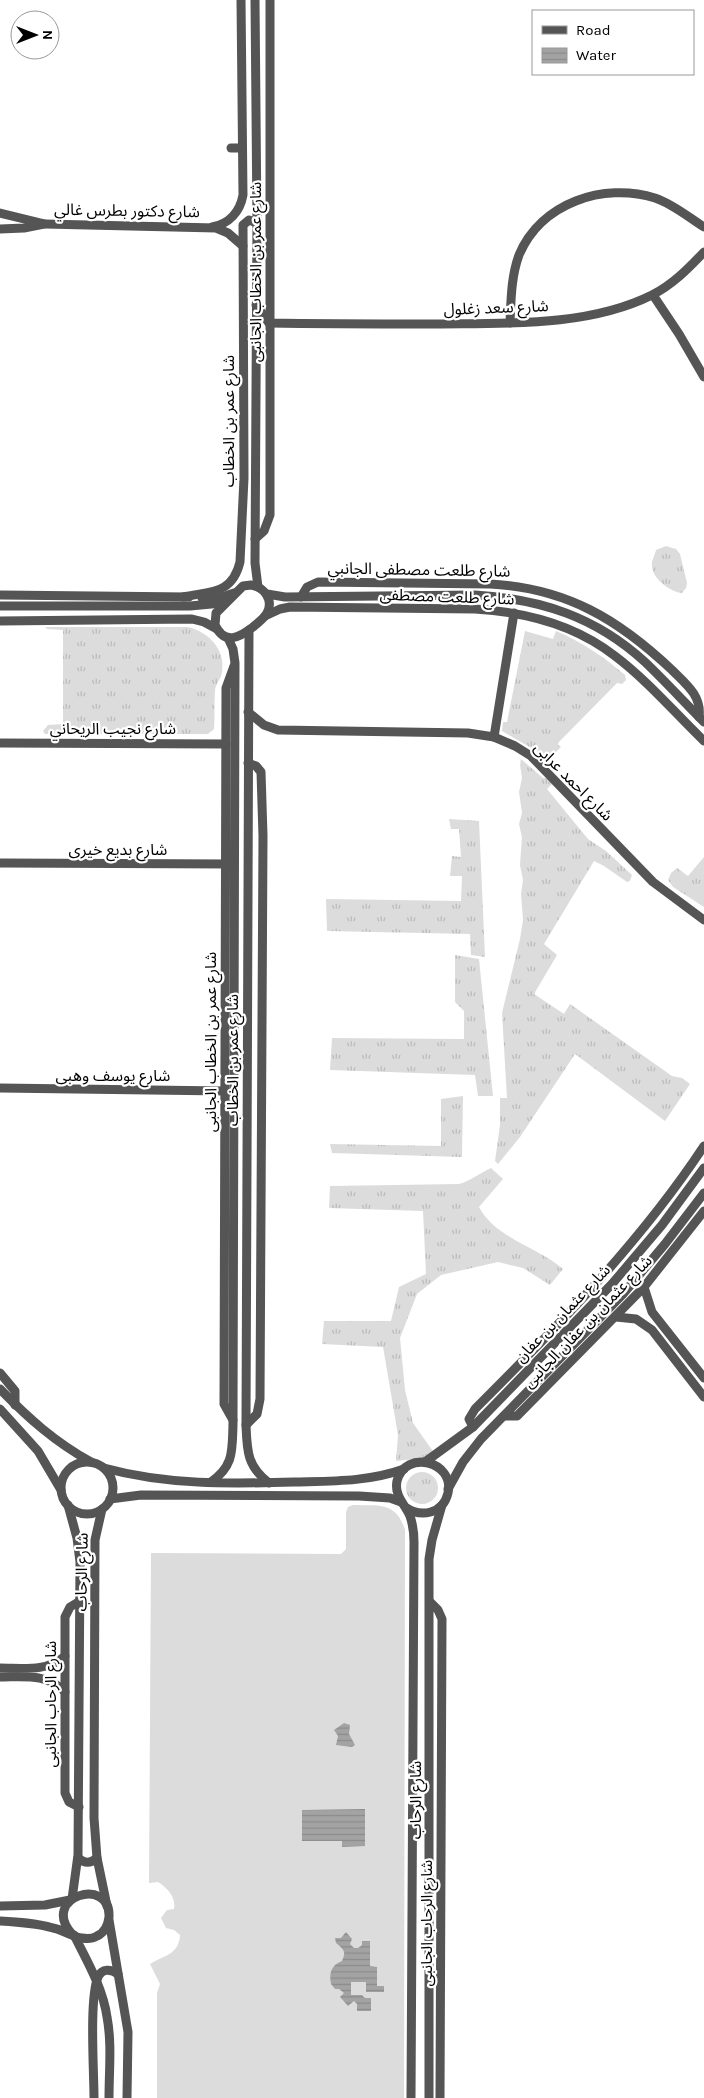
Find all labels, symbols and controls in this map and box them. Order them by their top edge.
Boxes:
north arrow [10,10,60,60]
legend [532,10,694,75]
text: Road [576,21,611,39]
text: N [39,30,56,40]
text: Water [576,46,617,64]
street label: شارع عمر بن الخطاب الجانبى [246,182,268,362]
street label: شارع دكتور بطرس غالي [54,200,200,224]
street label: شارع سعد زغلول [443,296,549,322]
street label: شارع عمر بن الخطاب [219,355,241,487]
street label: شارع طلعت مصطفى الجانبي [327,558,511,584]
street label: شارع طلعت مصطفى [379,585,515,611]
street label: شارع نجيب الريحاني [50,719,176,741]
street label: شارع احمد عرابى [528,738,617,827]
street label: شارع بديع خيرى [69,840,167,862]
street label: شارع عمر بن الخطاب الجانبى [201,952,223,1132]
street label: شارع عمر بن الخطاب [223,994,245,1126]
street label: شارع يوسف وهبى [56,1066,170,1088]
street label: شارع عثمان بن عفان الجانبى [519,1251,658,1394]
street label: شارع عثمان بن عفان [511,1260,616,1368]
street label: شارع الرحاب [71,1533,95,1612]
street label: شارع الرحاب الجانبى [41,1641,63,1767]
street label: شارع الرحاب [406,1761,428,1839]
street label: شارع الرحاب الجانبى [417,1860,439,1986]

